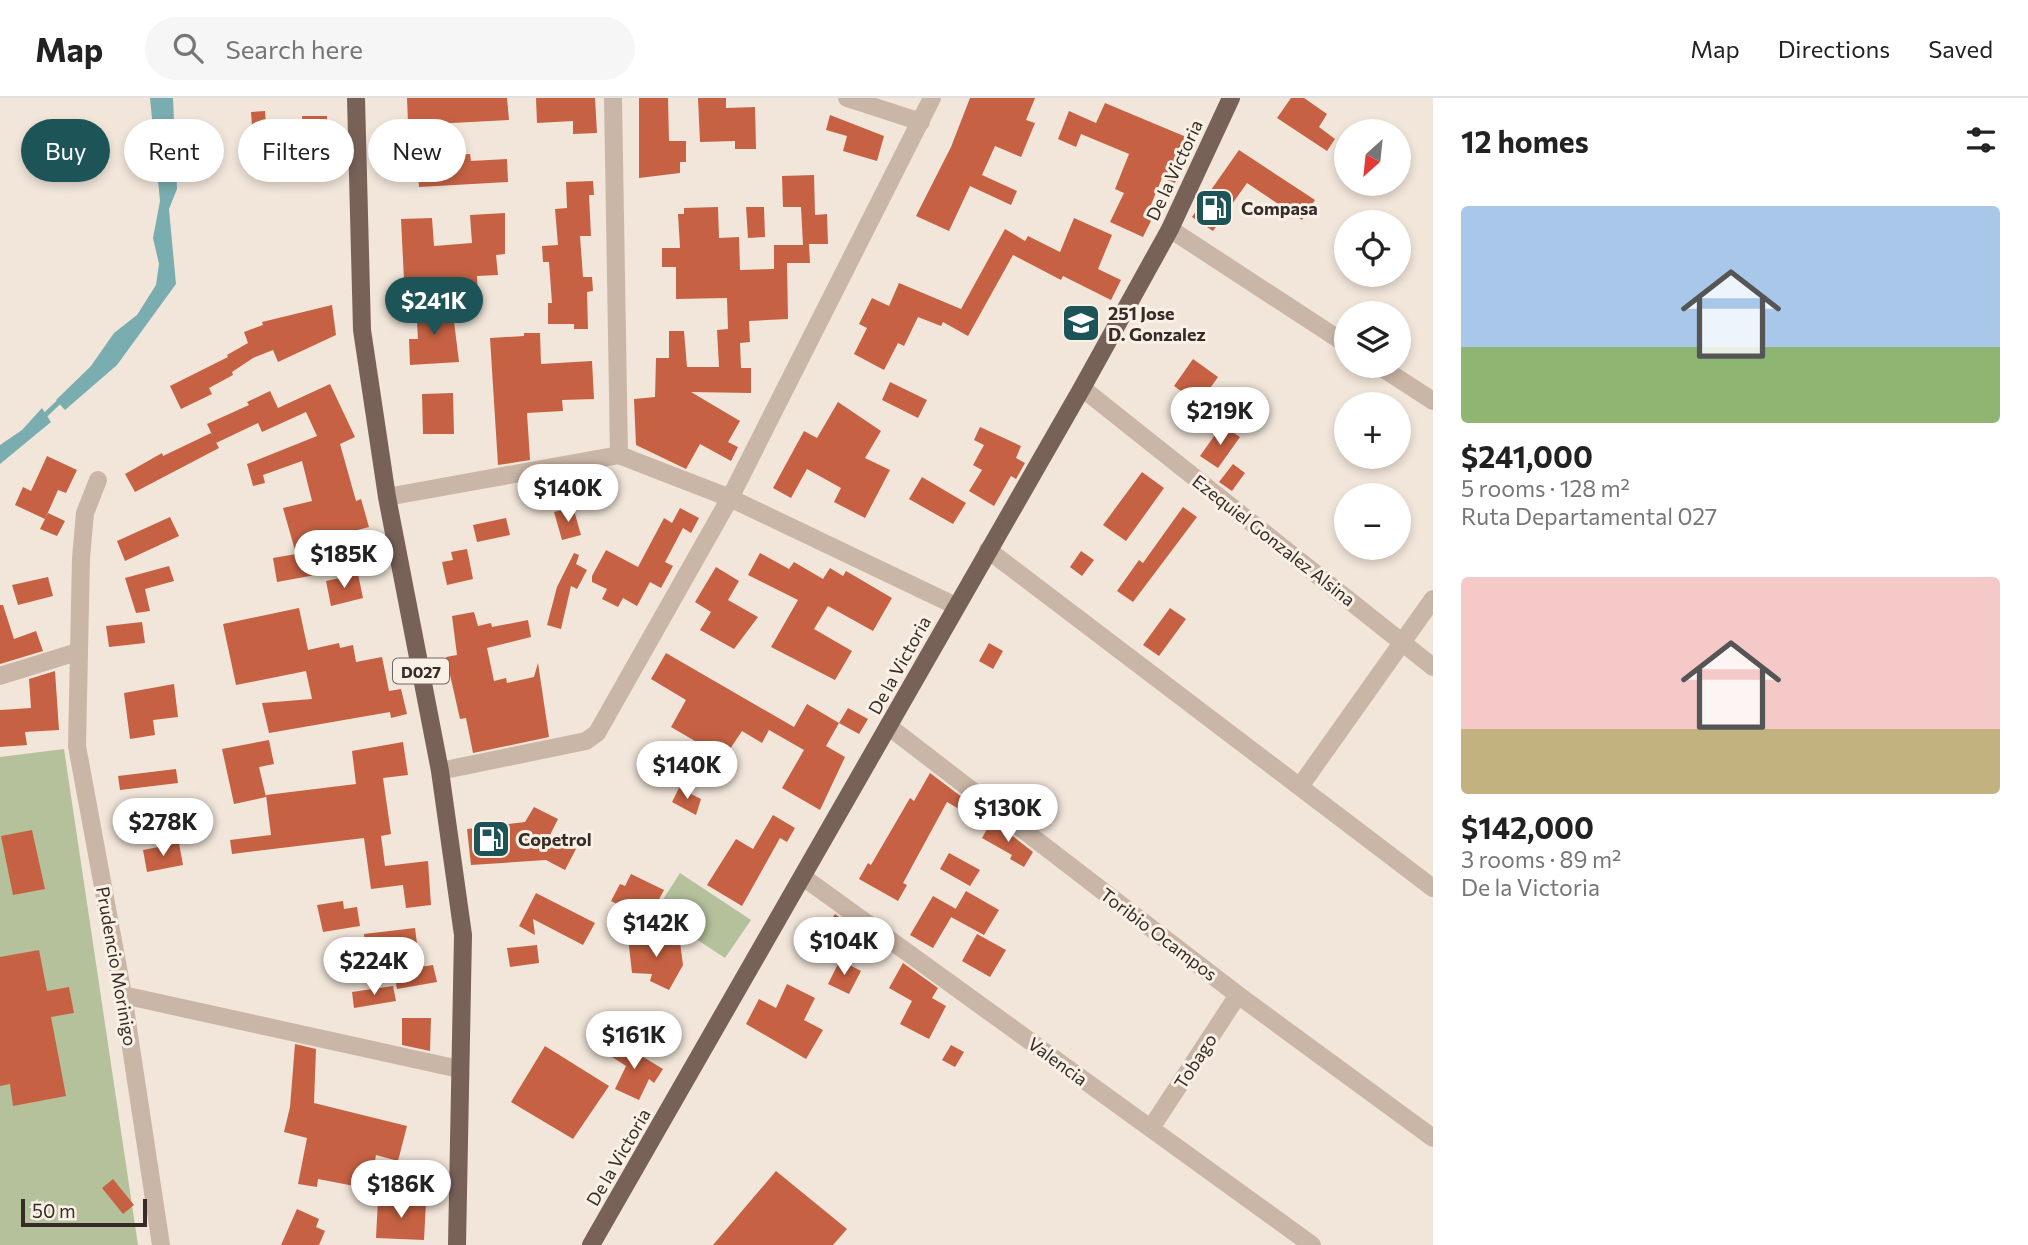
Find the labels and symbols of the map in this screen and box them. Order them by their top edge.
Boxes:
street label: De la Victoria [1141,116,1207,224]
north arrow [1334,119,1410,196]
fuel station icon: Compasa [1193,187,1235,229]
place label: Compasa [1241,197,1318,219]
pin: $241K [385,278,483,337]
school or university icon: 251 Jose D. Gonzalez [1060,302,1102,344]
place label: 251 Jose D. Gonzalez [1108,302,1206,345]
pin: $219K [1171,388,1269,447]
pin: $140K [519,464,617,524]
street label: Ezequiel Gonzalez Alsina [1188,470,1360,610]
pin: $185K [295,531,393,590]
street label: De la Victoria [863,612,935,718]
road number: D027 [393,658,449,684]
pin: $140K [638,742,736,801]
pin: $130K [959,784,1057,844]
pin: $278K [114,798,212,858]
fuel station icon: Copetrol [470,818,512,860]
place label: Copetrol [518,828,592,850]
street label: Toribio Ocampos [1096,883,1222,985]
street label: Prudencio Morinigo [92,885,142,1047]
pin: $142K [607,900,705,959]
pin: $104K [795,918,893,977]
pin: $224K [325,937,423,997]
pin: $161K [585,1012,683,1071]
street label: Tobago [1169,1029,1221,1093]
street label: Valencia [1024,1032,1092,1090]
street label: De la Victoria [581,1104,655,1210]
pin: $186K [352,1160,450,1220]
scale bar [21,1196,147,1228]

